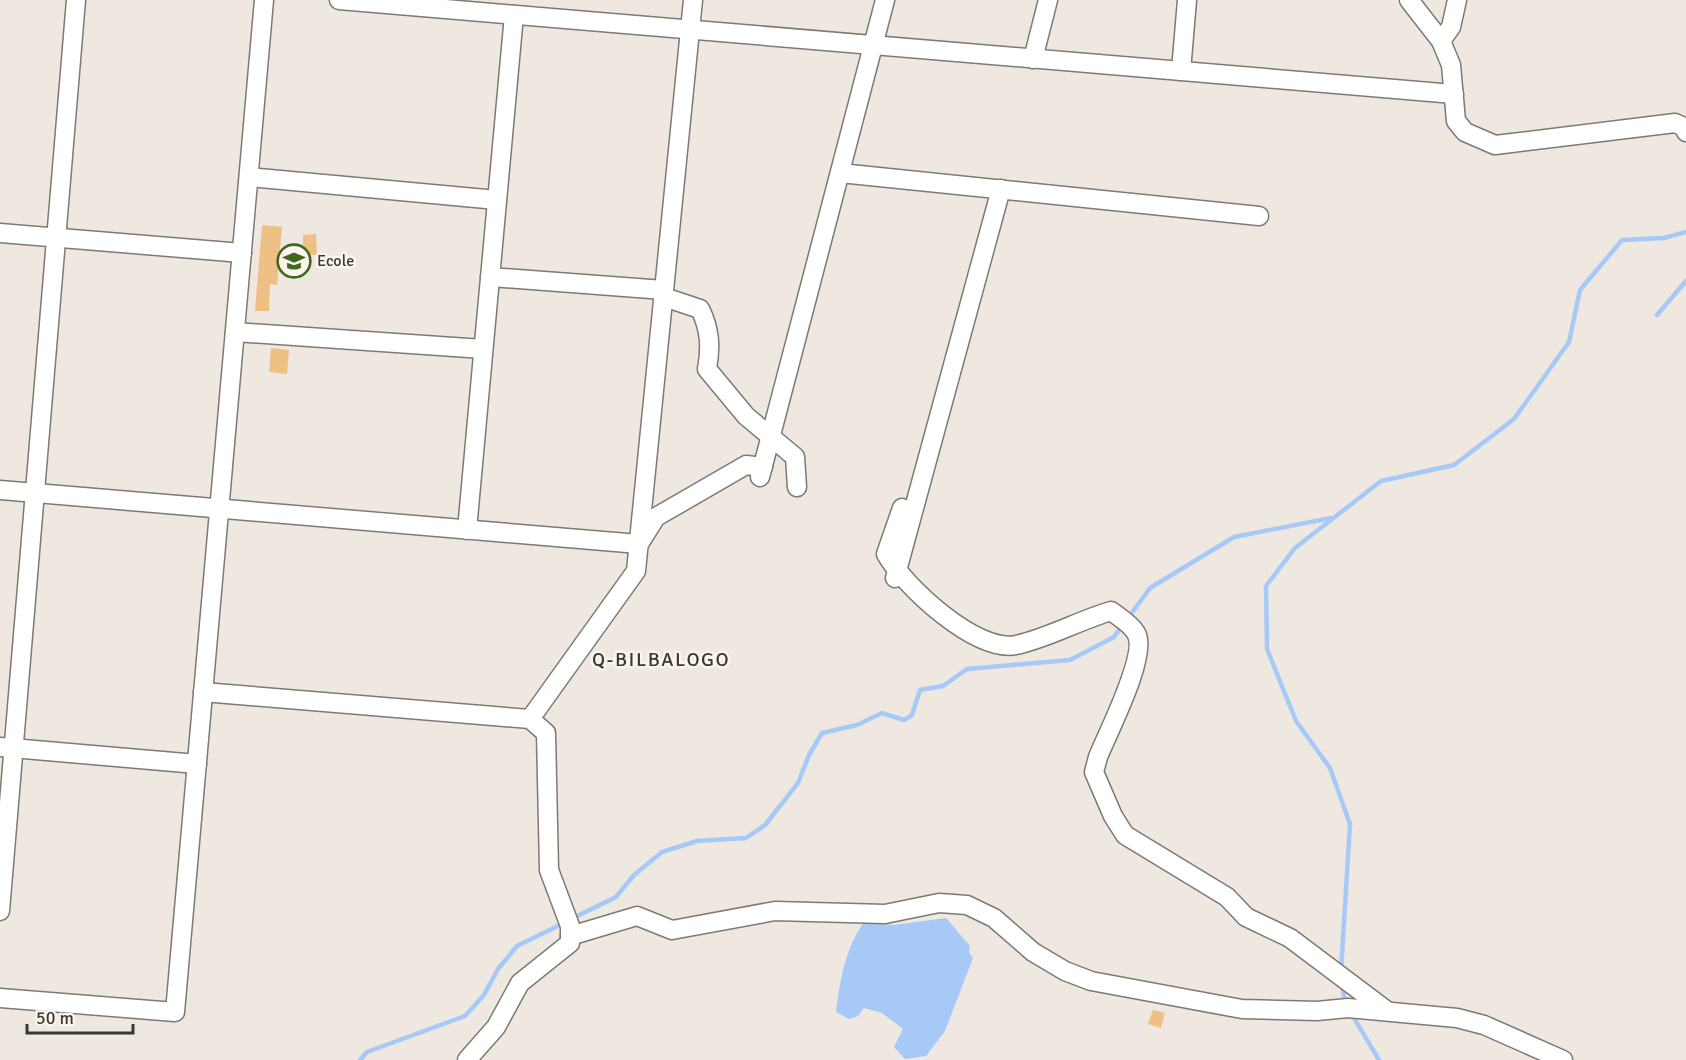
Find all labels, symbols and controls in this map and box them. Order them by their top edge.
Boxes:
school or university icon: Ecole [276,243,312,279]
place label: Ecole [317,251,354,271]
district label: Q-BILBALOGO [592,647,730,672]
scale bar [27,997,134,1035]
text: 50 m [36,1007,74,1029]

